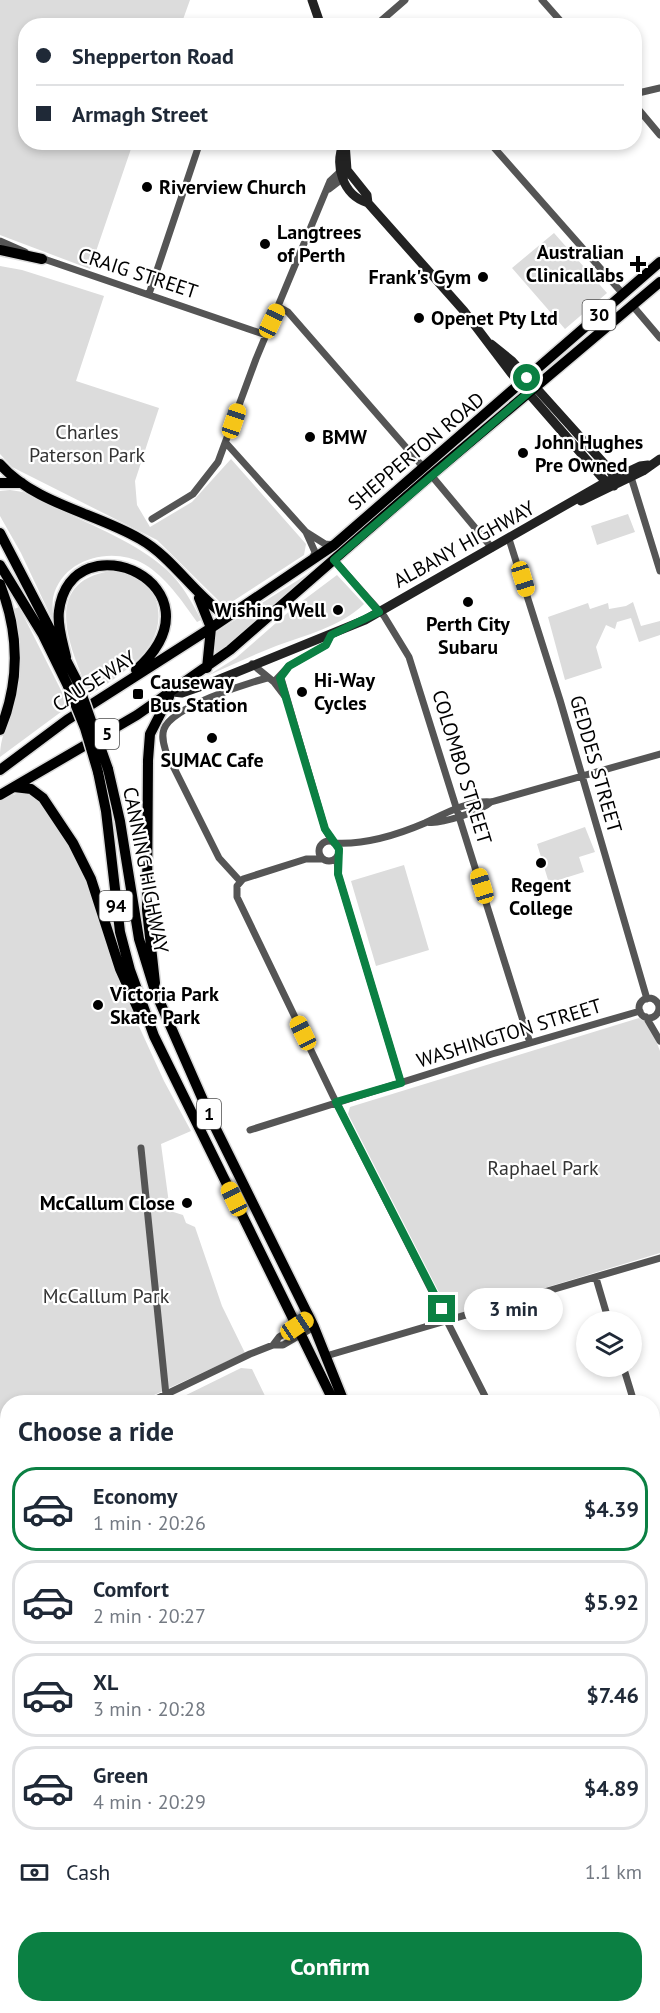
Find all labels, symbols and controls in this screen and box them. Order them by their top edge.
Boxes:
text: Shepperton Road [72,42,234,70]
text: Armagh Street [72,100,208,128]
place label: Riverview Church [159,174,306,200]
marker: Riverview Church [140,180,154,194]
place label: Langtrees of Perth [277,219,361,268]
marker: Langtrees of Perth [258,237,272,251]
place label: Australian Clinicallabs [526,239,624,288]
street label: CRAIG STREET [75,241,201,305]
marker: Australian Clinicallabs [629,255,647,273]
place label: Frank's Gym [368,264,471,290]
marker: Frank's Gym [476,270,490,284]
road number: 30 [582,300,616,330]
car [256,301,288,341]
place label: Openet Pty Ltd [431,305,558,331]
marker: Openet Pty Ltd [412,311,426,325]
route start [513,364,540,391]
street label: SHEPPERTON ROAD [342,386,490,516]
car [220,401,248,441]
park label: Charles Paterson Park [29,419,145,468]
place label: BMW [322,424,368,450]
place label: John Hughes Pre Owned [534,429,643,478]
marker: BMW [303,430,317,444]
marker: John Hughes Pre Owned [516,446,530,460]
street label: ALBANY HIGHWAY [389,494,540,594]
car [509,559,537,599]
marker: Perth City Subaru [461,595,475,609]
place label: Wishing Well [214,597,326,623]
marker: Wishing Well [331,603,345,617]
place label: Perth City Subaru [426,611,510,660]
street label: CAUSEWAY [47,644,141,718]
place label: Hi-Way Cycles [314,667,375,716]
place label: Causeway Bus Station [150,669,248,718]
marker: Hi-Way Cycles [295,685,309,699]
marker: Causeway Bus Station [131,687,145,701]
street label: COLOMBO STREET [426,687,498,847]
street label: GEDDES STREET [564,692,628,836]
road number: 5 [95,719,119,749]
marker: SUMAC Cafe [205,731,219,745]
place label: SUMAC Cafe [160,747,264,773]
street label: CANNING HIGHWAY [117,785,175,956]
marker: Regent College [534,856,548,870]
car [468,866,496,906]
place label: Regent College [509,872,573,921]
road number: 94 [100,891,132,921]
place label: Victoria Park Skate Park [109,981,219,1030]
street label: WASHINGTON STREET [413,992,605,1074]
marker: Victoria Park Skate Park [91,998,105,1012]
car [287,1013,319,1053]
road number: 1 [197,1099,221,1129]
park label: Raphael Park [487,1155,599,1181]
car [218,1179,250,1219]
place label: McCallum Close [40,1190,175,1216]
marker: McCallum Close [180,1196,194,1210]
park label: McCallum Park [43,1283,170,1309]
callout: 3 min [463,1288,562,1330]
route end [428,1295,455,1322]
text: 3 min [489,1296,538,1322]
car [277,1308,317,1344]
map controls [576,1311,642,1377]
button: layers [576,1311,642,1377]
text: Choose a ride [18,1414,174,1448]
icon: car [21,1482,75,1536]
text: Economy [93,1482,177,1510]
text: $4.39 [584,1495,639,1523]
text: 1 min · 20:26 [93,1510,206,1536]
icon: car [21,1575,75,1629]
text: Comfort [93,1575,169,1603]
text: $5.92 [584,1588,639,1616]
text: 2 min · 20:27 [93,1603,206,1629]
icon: car [21,1668,75,1722]
text: XL [93,1668,118,1696]
text: $7.46 [586,1681,639,1709]
text: 3 min · 20:28 [93,1696,206,1722]
icon: car [21,1761,75,1815]
text: Green [93,1761,148,1789]
text: $4.89 [584,1774,639,1802]
text: 4 min · 20:29 [93,1789,206,1815]
icon: cash [18,1856,51,1889]
text: Cash [66,1858,110,1886]
text: 1.1 km [585,1859,642,1885]
button: Confirm [18,1932,642,2001]

